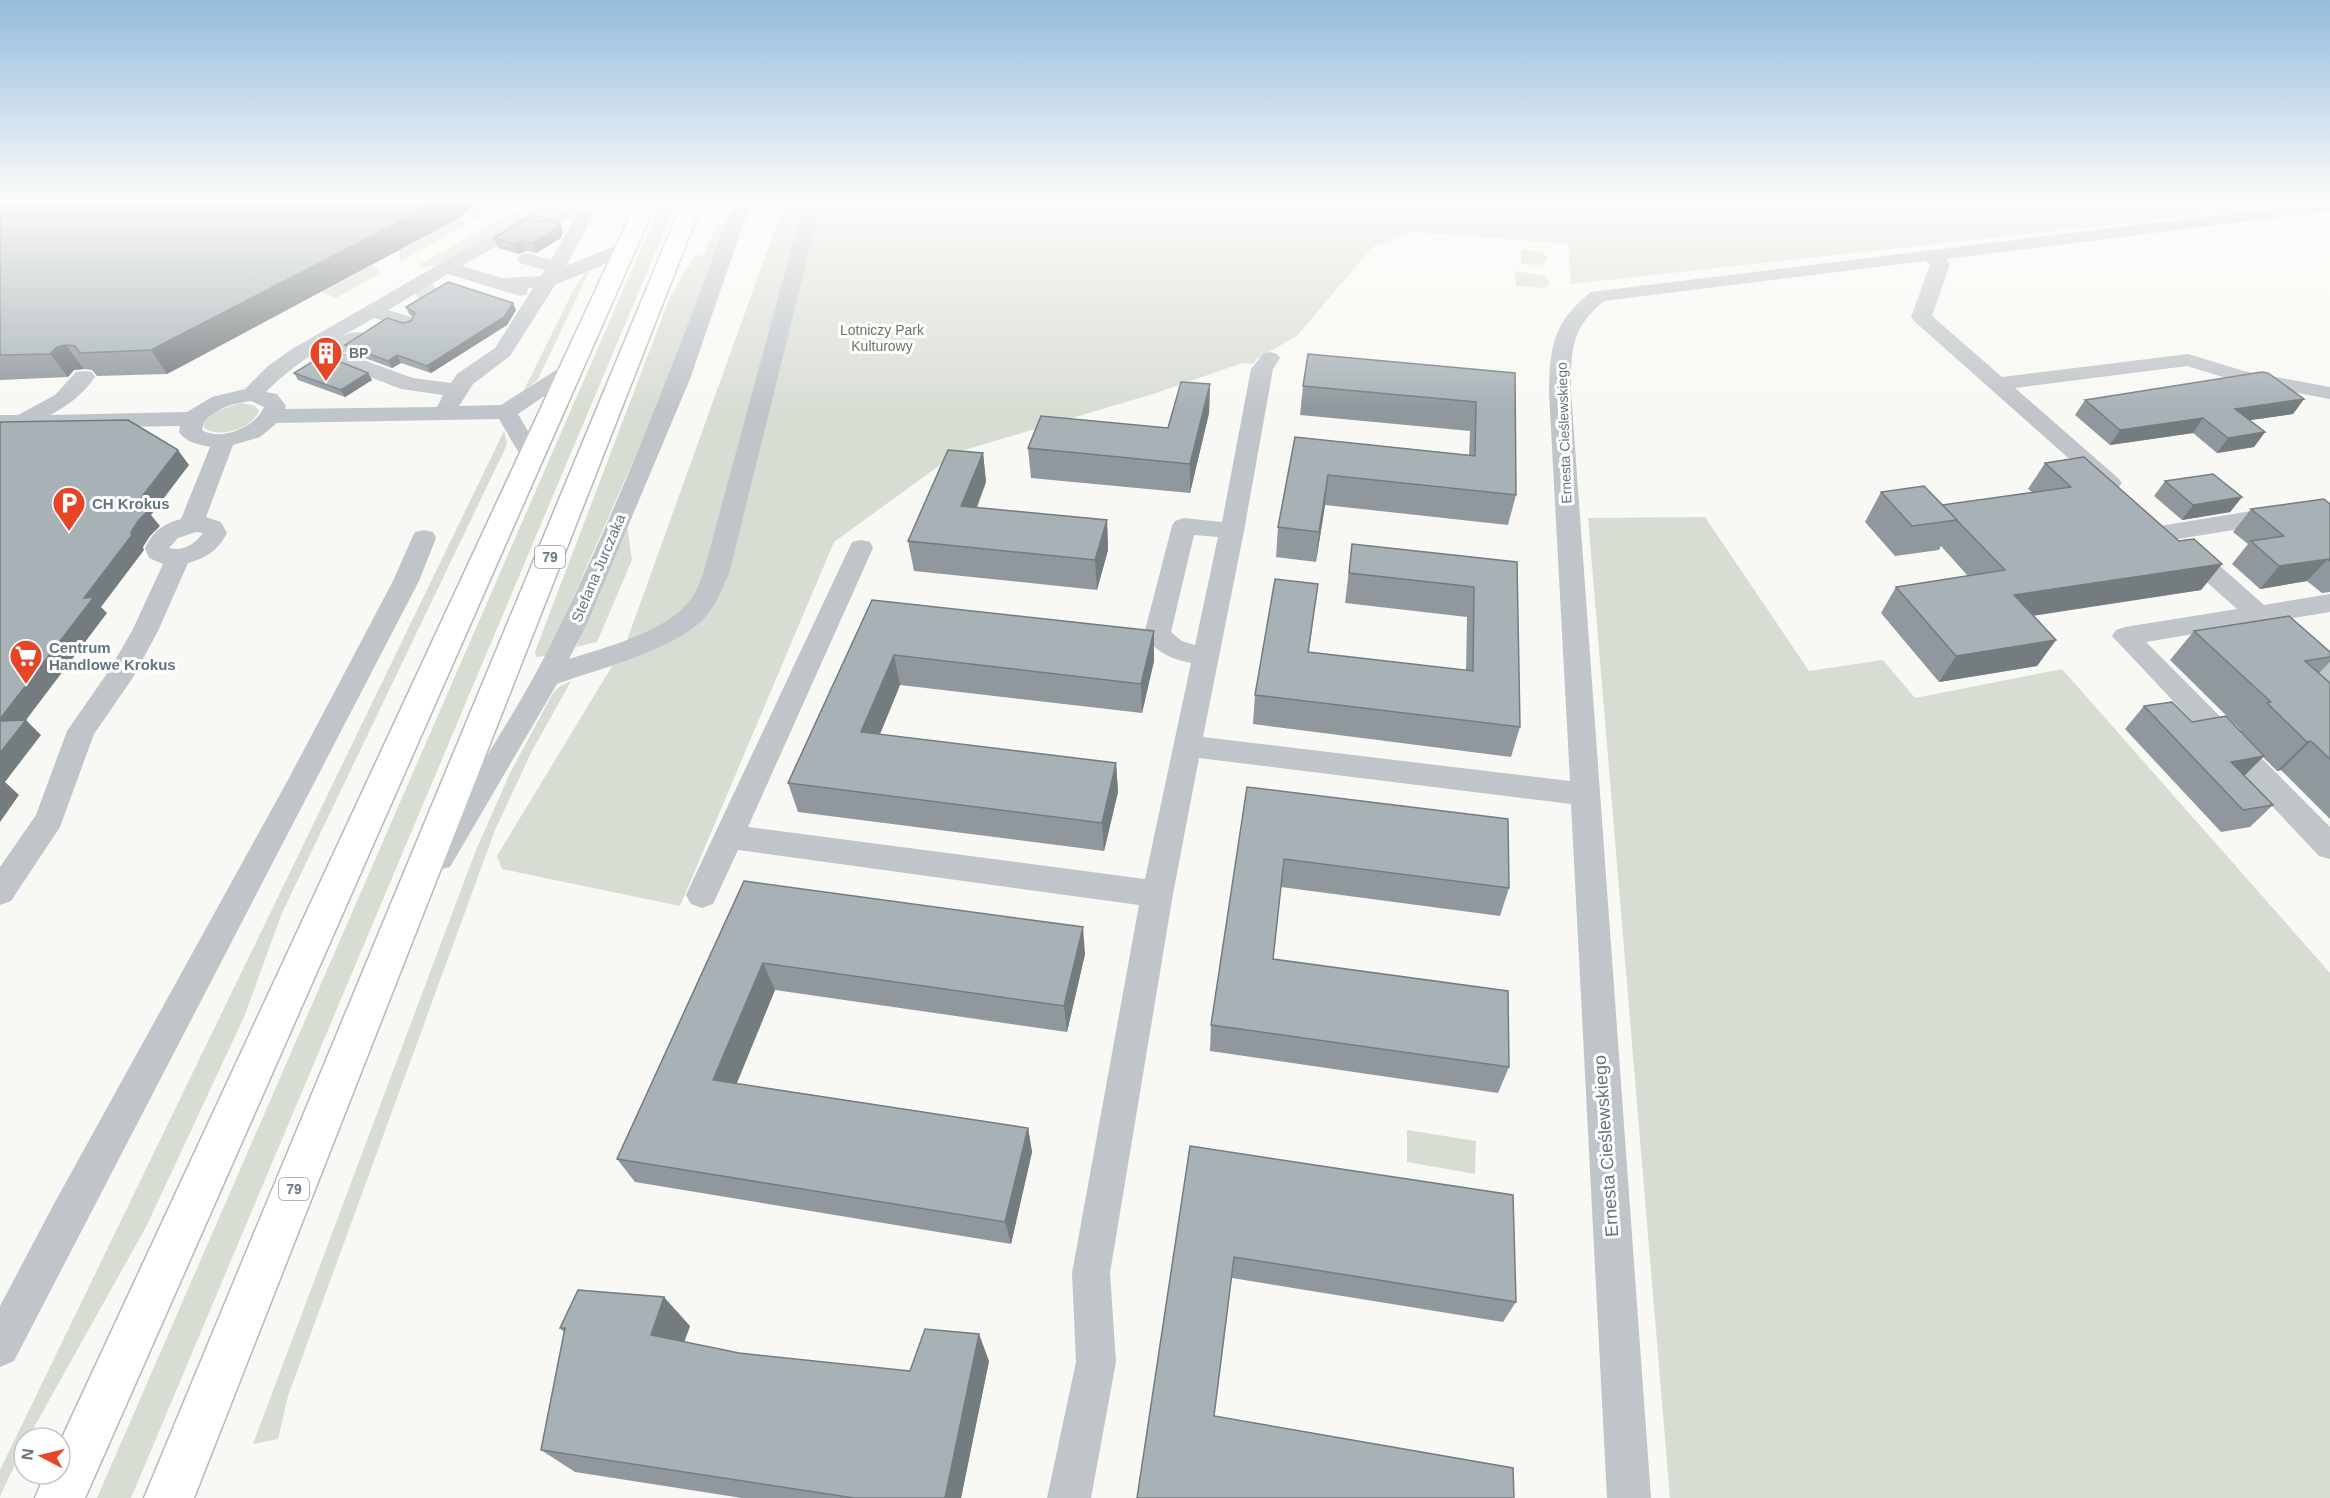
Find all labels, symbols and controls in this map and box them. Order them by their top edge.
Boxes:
park label: Lotniczy Park Kulturowy [840,322,925,354]
building icon: BP [308,335,344,382]
place label: BP [349,345,368,361]
street label: Ernesta Cieślewskiego [1554,362,1574,504]
parking icon: CH Krokus [51,485,87,532]
place label: CH Krokus [92,495,170,512]
street label: Stefana Jurczaka [568,511,629,625]
road number: 79 [535,546,565,568]
supermarket icon: Centrum Handlowe Krokus [8,638,44,685]
place label: Centrum Handlowe Krokus [49,639,176,673]
street label: Ernesta Cieślewskiego [1590,1054,1622,1238]
road number: 79 [279,1178,309,1200]
north arrow [12,1426,72,1486]
text: N [18,1447,37,1461]

